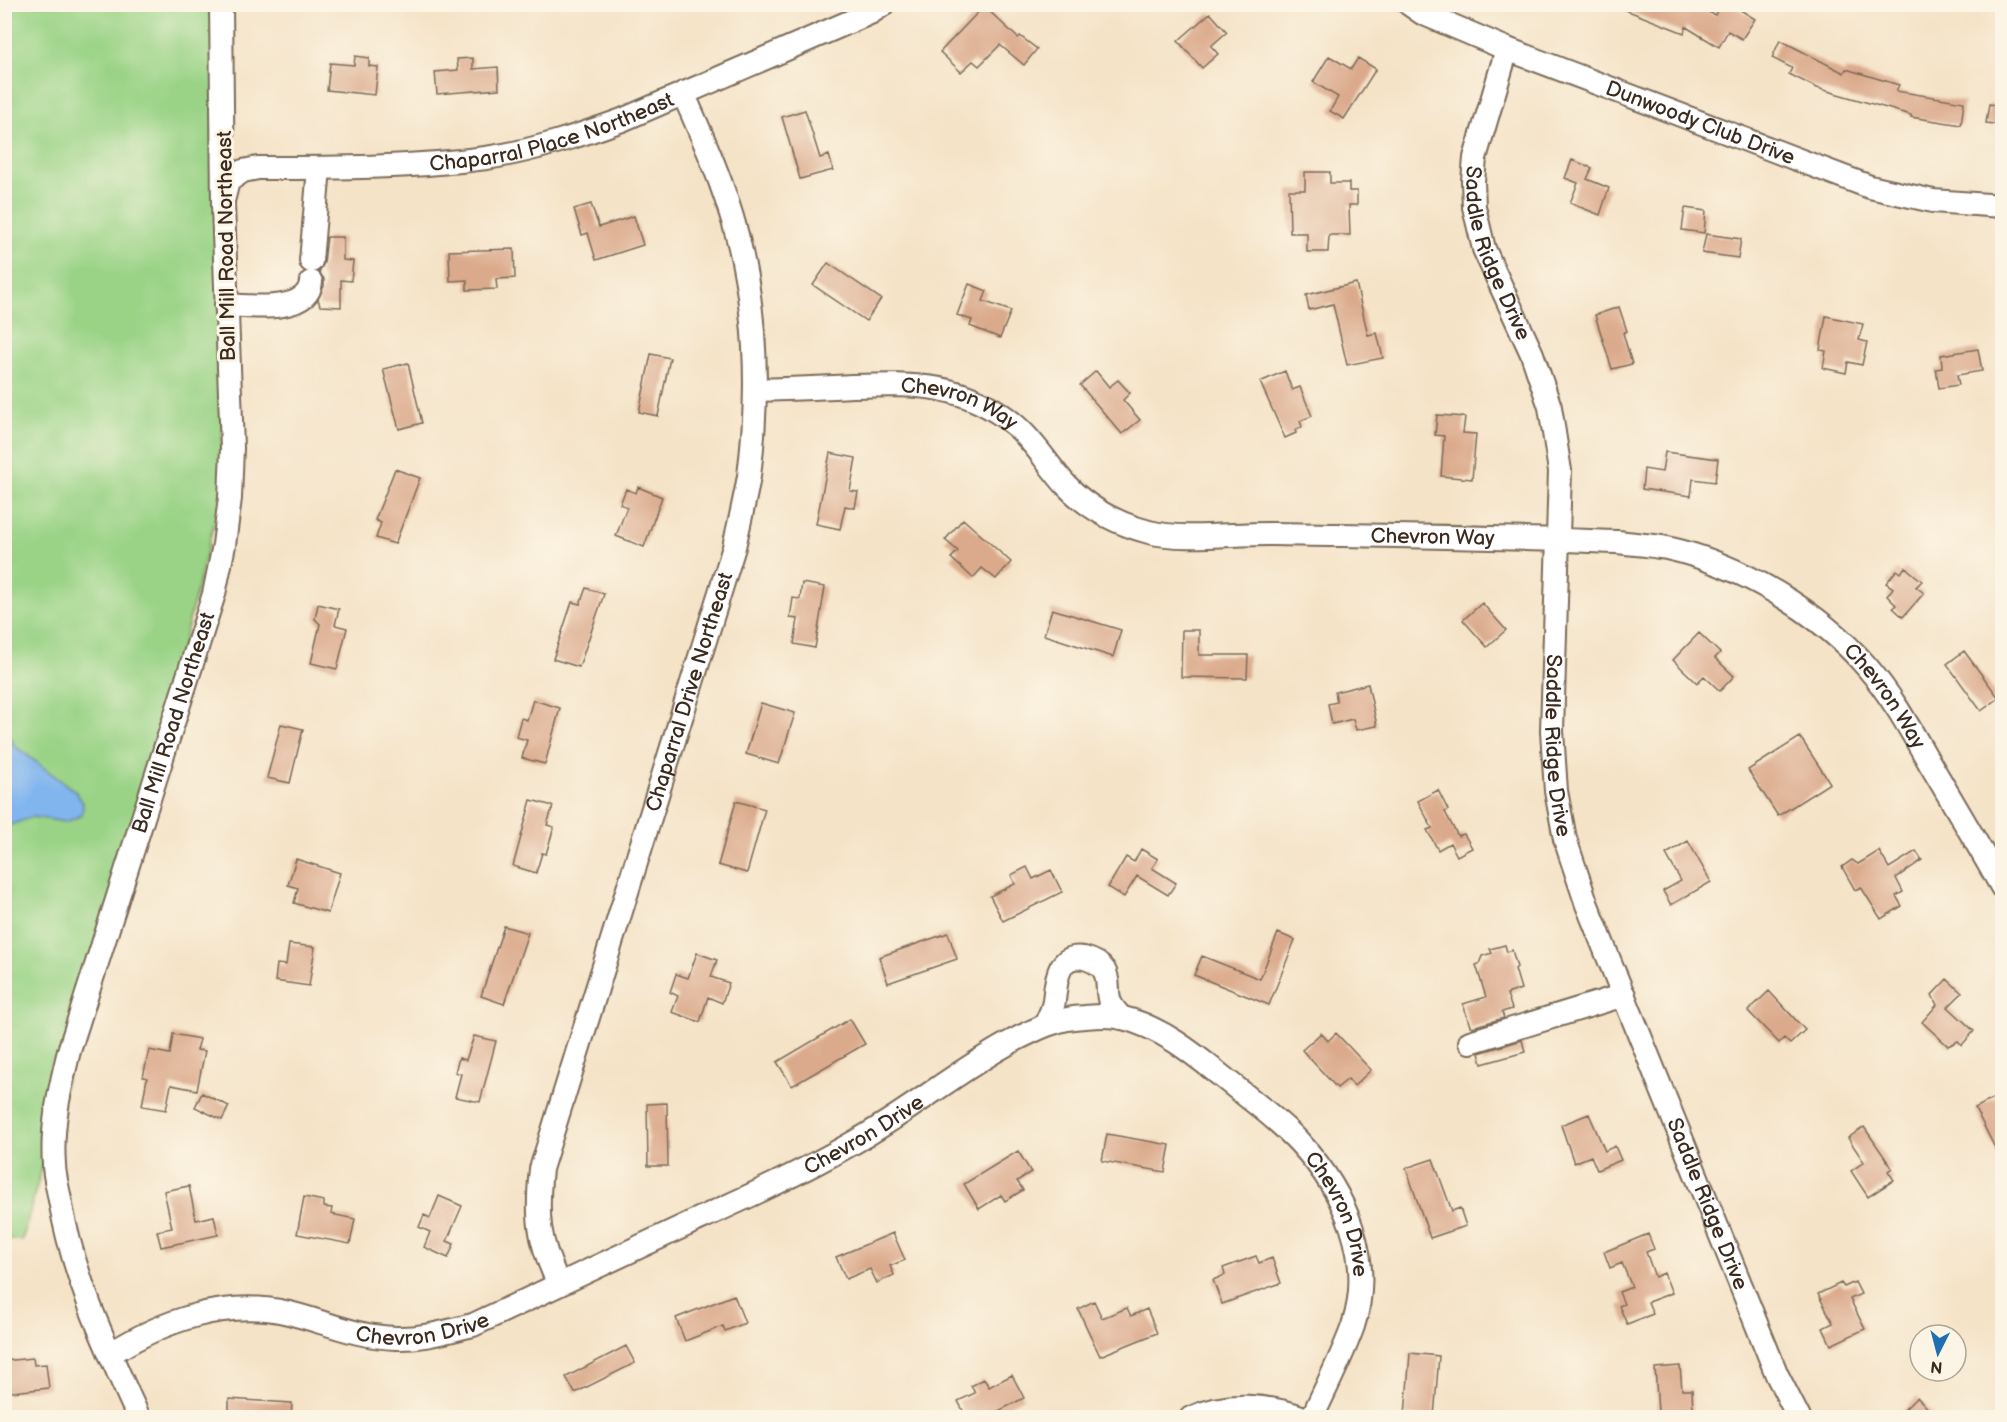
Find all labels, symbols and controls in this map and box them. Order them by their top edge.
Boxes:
street label: Dunwoody Club Drive [1602,76,1798,170]
street label: Chaparral Place Northeast [428,87,678,177]
street label: Ball Mill Road Northeast [212,130,241,361]
street label: Saddle Ridge Drive [1460,165,1536,344]
street label: Chevron Way [900,373,1023,436]
street label: Chevron Way [1370,524,1496,551]
street label: Chaparral Drive Northeast [641,569,739,815]
street label: Ball Mill Road Northeast [127,609,221,837]
street label: Chevron Way [1839,638,1931,754]
street label: Saddle Ridge Drive [1539,654,1576,839]
street label: Chevron Drive [800,1090,929,1180]
street label: Saddle Ridge Drive [1661,1114,1753,1293]
street label: Chevron Drive [1300,1147,1372,1277]
street label: Chevron Drive [353,1307,493,1351]
north arrow [1908,1323,1968,1383]
text: N [1930,1356,1944,1377]

